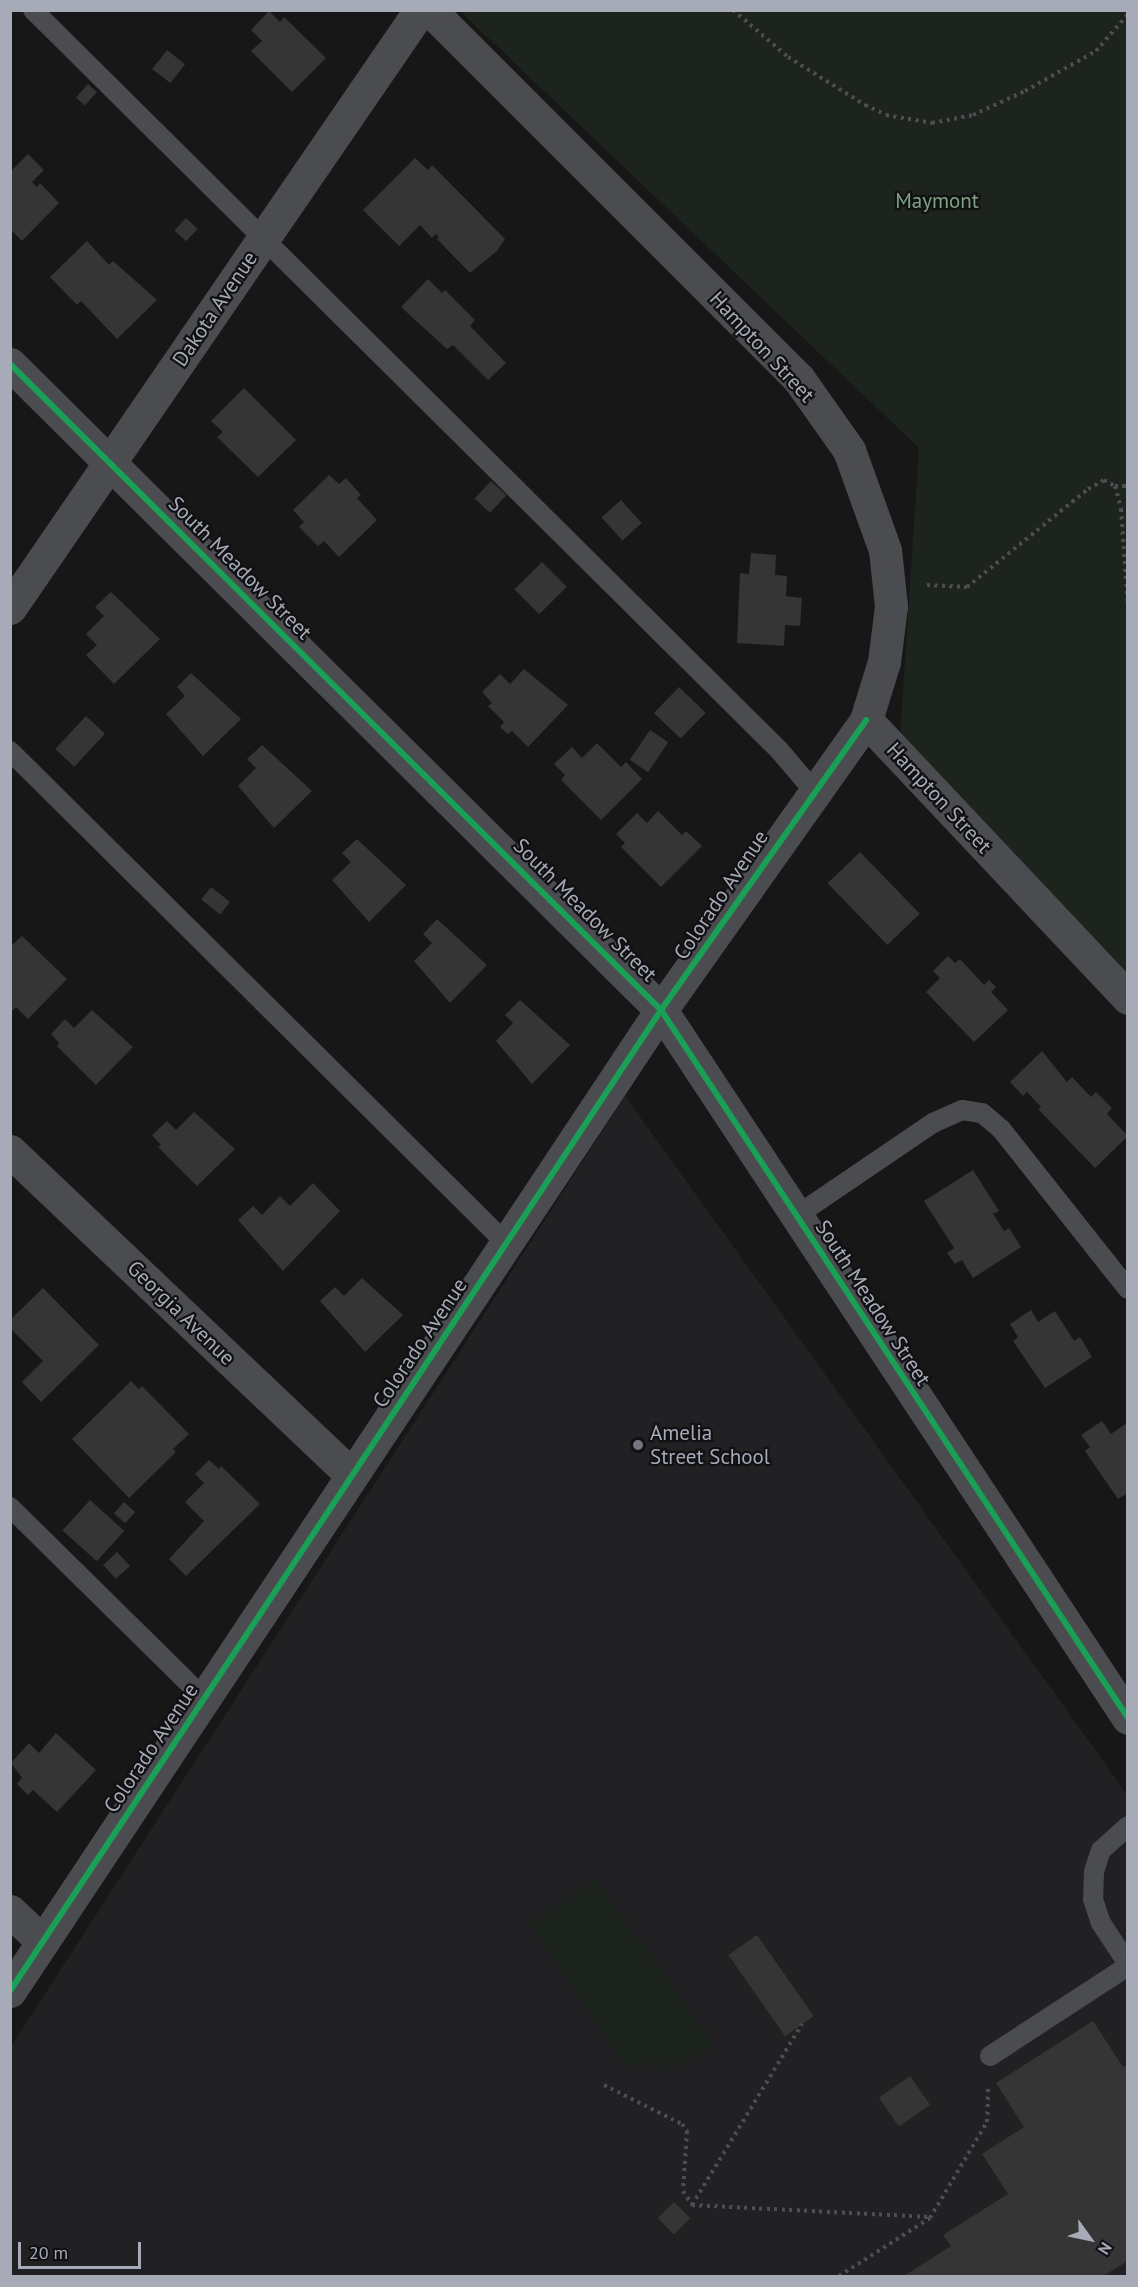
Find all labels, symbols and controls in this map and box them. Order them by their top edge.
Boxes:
park label: Maymont [895,188,979,214]
street label: Dakota Avenue [167,246,263,372]
street label: Hampton Street [704,287,820,407]
street label: South Meadow Street [163,491,317,645]
street label: Hampton Street [881,738,997,858]
street label: Colorado Avenue [668,825,774,965]
street label: South Meadow Street [508,833,662,987]
street label: South Meadow Street [810,1215,936,1391]
street label: Georgia Avenue [122,1255,240,1371]
street label: Colorado Avenue [367,1273,473,1413]
place label: Amelia Street School [650,1420,770,1470]
marker: Amelia Street School [631,1438,645,1452]
street label: Colorado Avenue [98,1678,204,1818]
north arrow [1060,2209,1120,2269]
scale bar [21,2230,144,2268]
text: N [1094,2239,1116,2259]
text: 20 m [29,2241,68,2264]

